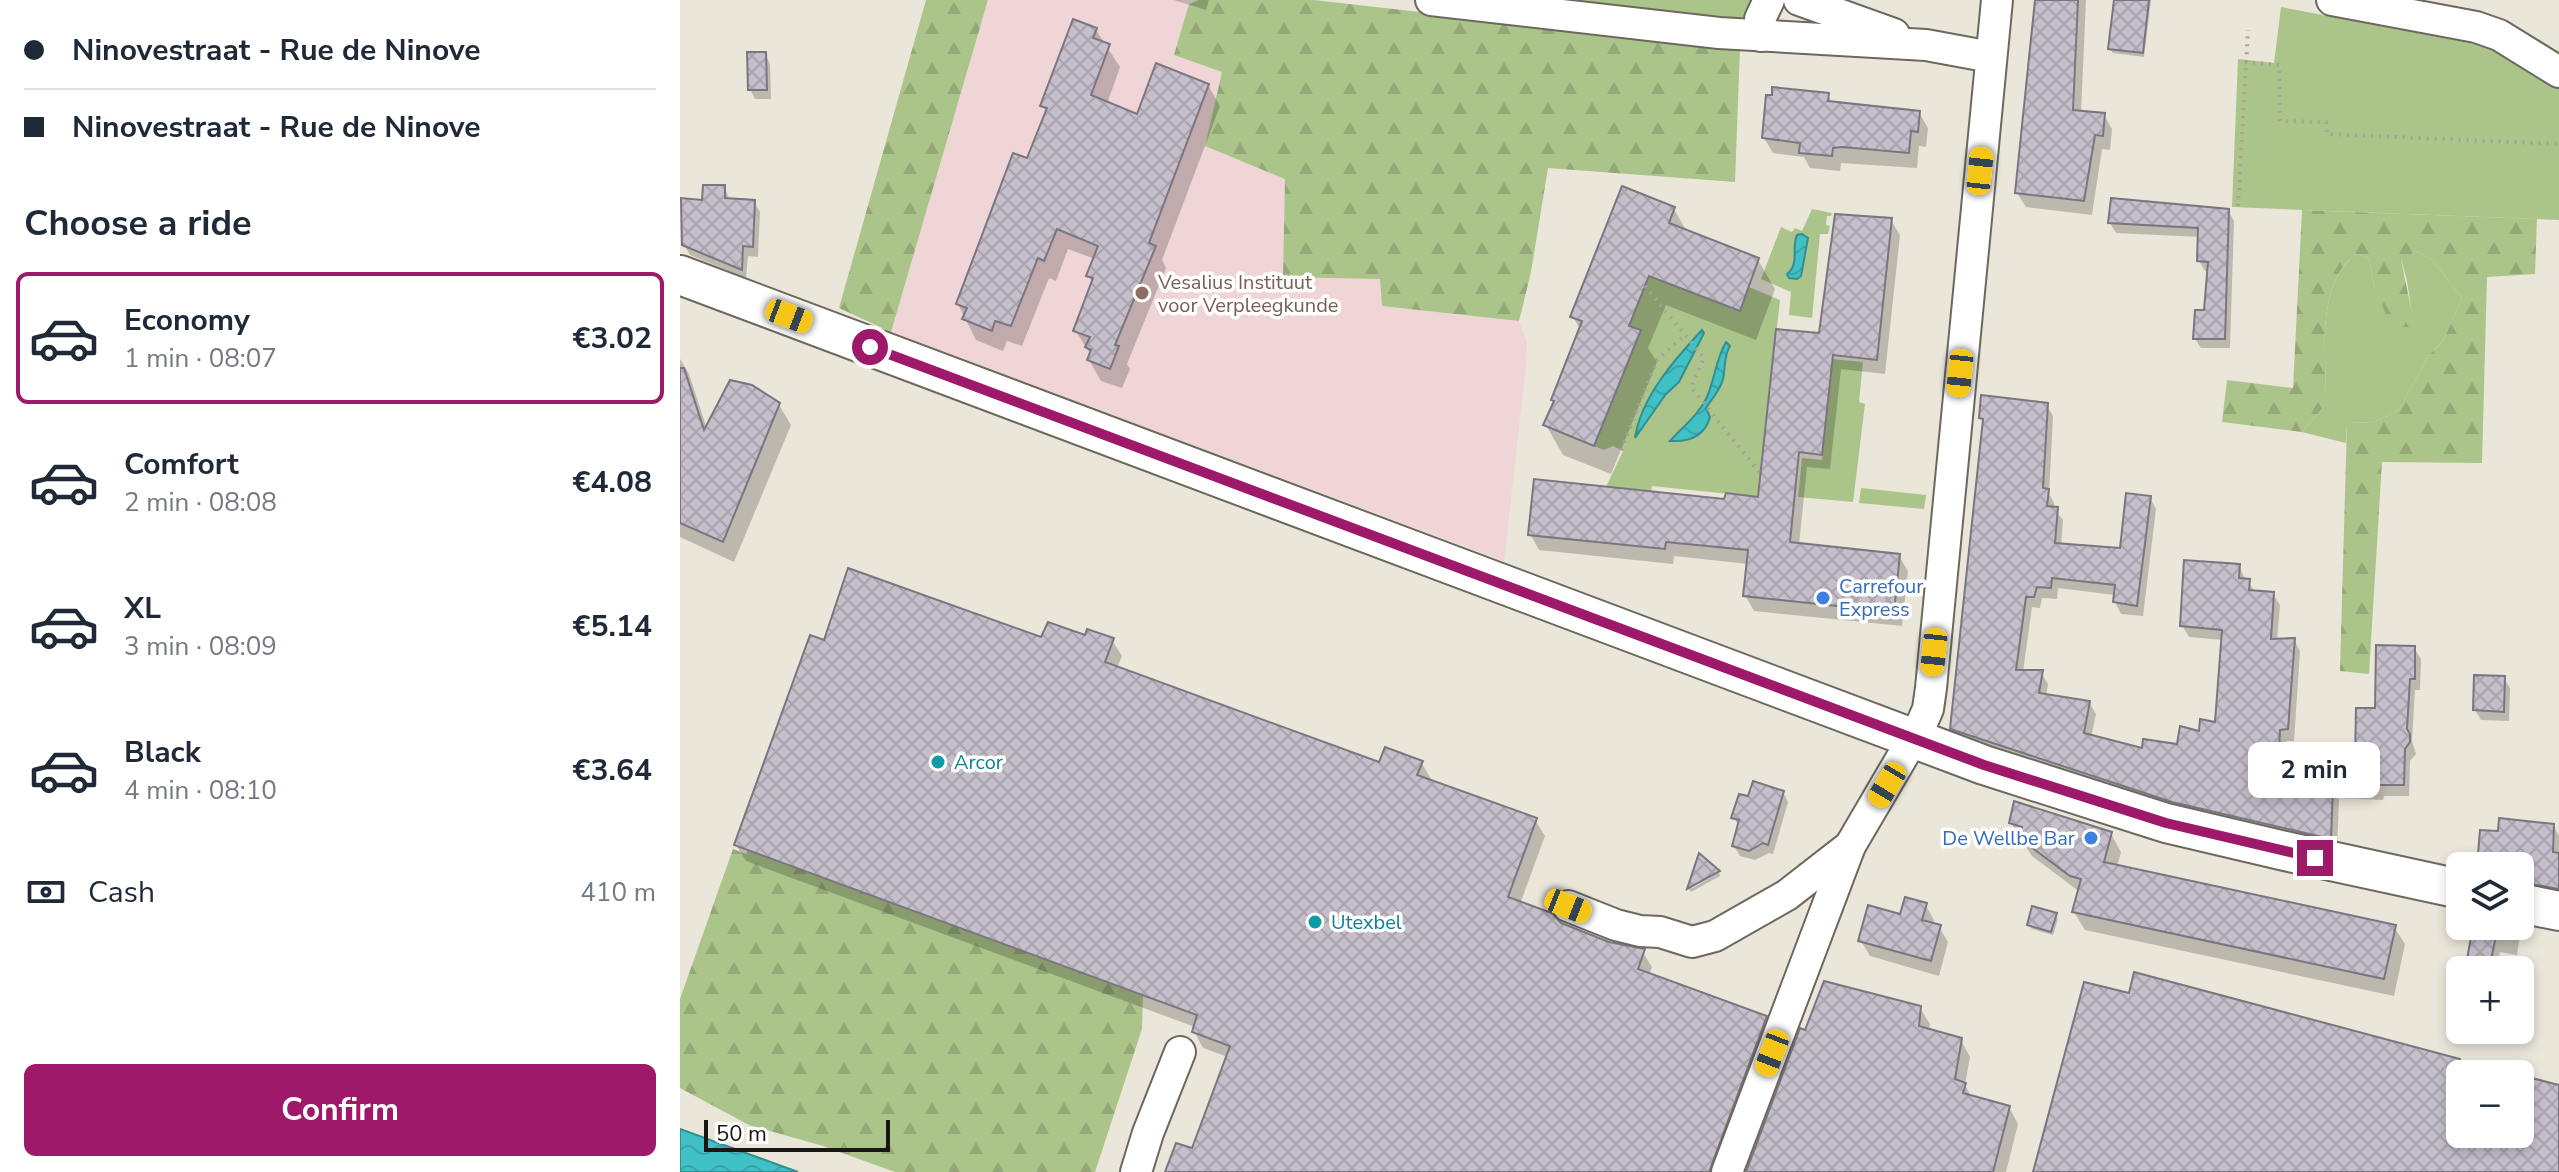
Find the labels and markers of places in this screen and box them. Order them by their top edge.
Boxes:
place label: Vesalius Instituut voor Verpleegkunde [1157,269,1338,319]
marker: Vesalius Instituut voor Verpleegkunde [1133,284,1151,302]
place label: Carrefour Express [1839,573,1923,623]
marker: Carrefour Express [1814,589,1832,607]
place label: Arcor [954,749,1003,776]
marker: Arcor [929,753,947,771]
place label: De Wellbe Bar [1942,825,2075,852]
marker: De Wellbe Bar [2082,829,2100,847]
place label: Utexbel [1331,909,1402,936]
marker: Utexbel [1306,913,1324,931]

